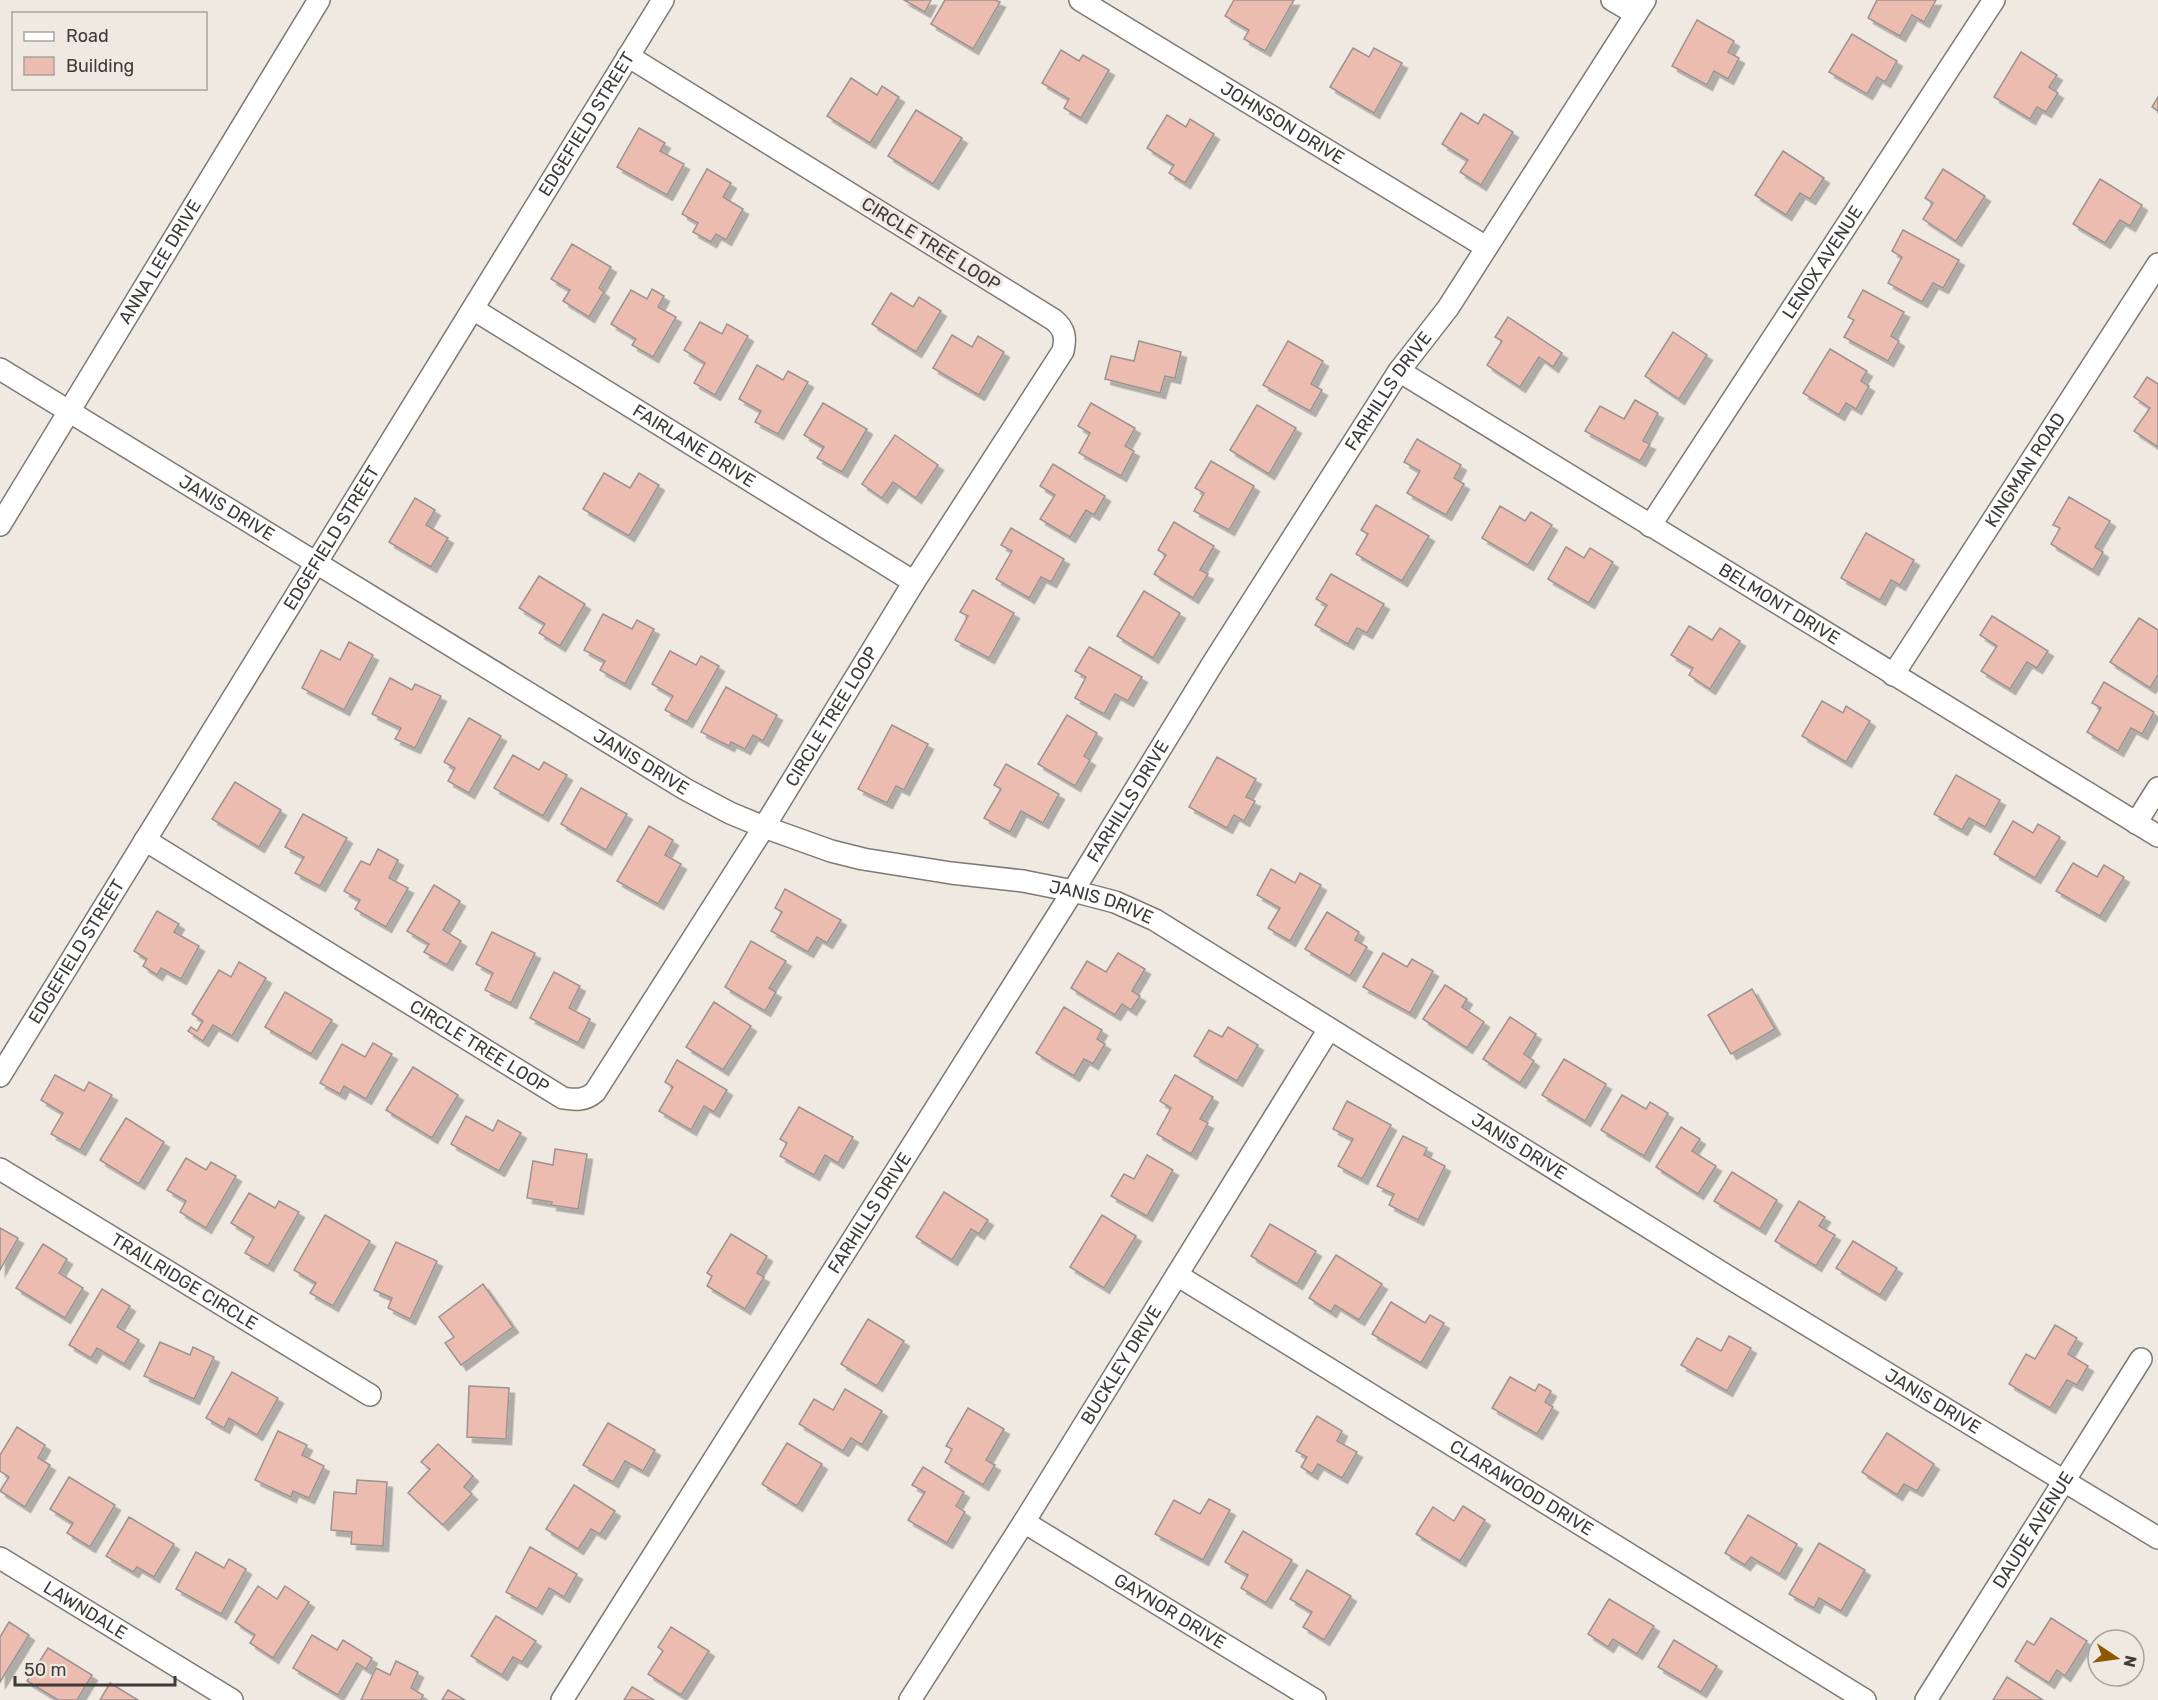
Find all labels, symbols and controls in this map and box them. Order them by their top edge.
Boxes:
legend [12,12,207,90]
text: Road [66,25,109,47]
street label: EDGEFIELD STREET [534,48,639,200]
text: Building [66,55,134,77]
street label: JOHNSON DRIVE [1216,77,1348,169]
street label: CIRCLE TREE LOOP [857,192,1005,296]
street label: ANNA LEE DRIVE [114,196,206,328]
street label: LENOX AVENUE [1777,202,1867,323]
street label: FARHILLS DRIVE [1340,327,1436,455]
street label: FAIRLANE DRIVE [629,400,760,492]
street label: KINGMAN ROAD [1980,408,2070,531]
street label: EDGEFIELD STREET [279,462,384,614]
street label: JANIS DRIVE [175,470,279,546]
street label: BELMONT DRIVE [1715,558,1844,650]
street label: CIRCLE TREE LOOP [780,642,883,791]
street label: JANIS DRIVE [589,724,693,800]
street label: FARHILLS DRIVE [1082,736,1174,866]
street label: JANIS DRIVE [1047,875,1157,929]
street label: EDGEFIELD STREET [24,876,129,1028]
street label: CIRCLE TREE LOOP [406,995,553,1098]
street label: JANIS DRIVE [1467,1109,1571,1185]
street label: FARHILLS DRIVE [823,1148,916,1278]
street label: TRAILRIDGE CIRCLE [107,1228,262,1335]
street label: BUCKLEY DRIVE [1076,1301,1166,1429]
street label: JANIS DRIVE [1881,1364,1985,1439]
street label: CLARAWOOD DRIVE [1446,1435,1597,1541]
street label: DAUDE AVENUE [1988,1467,2078,1592]
street label: GAYNOR DRIVE [1110,1569,1230,1654]
street label: LAWNDALE [39,1576,131,1644]
north arrow [2086,1628,2146,1688]
scale bar [15,1649,176,1687]
text: N [2120,1654,2141,1669]
text: 50 m [24,1659,67,1681]

